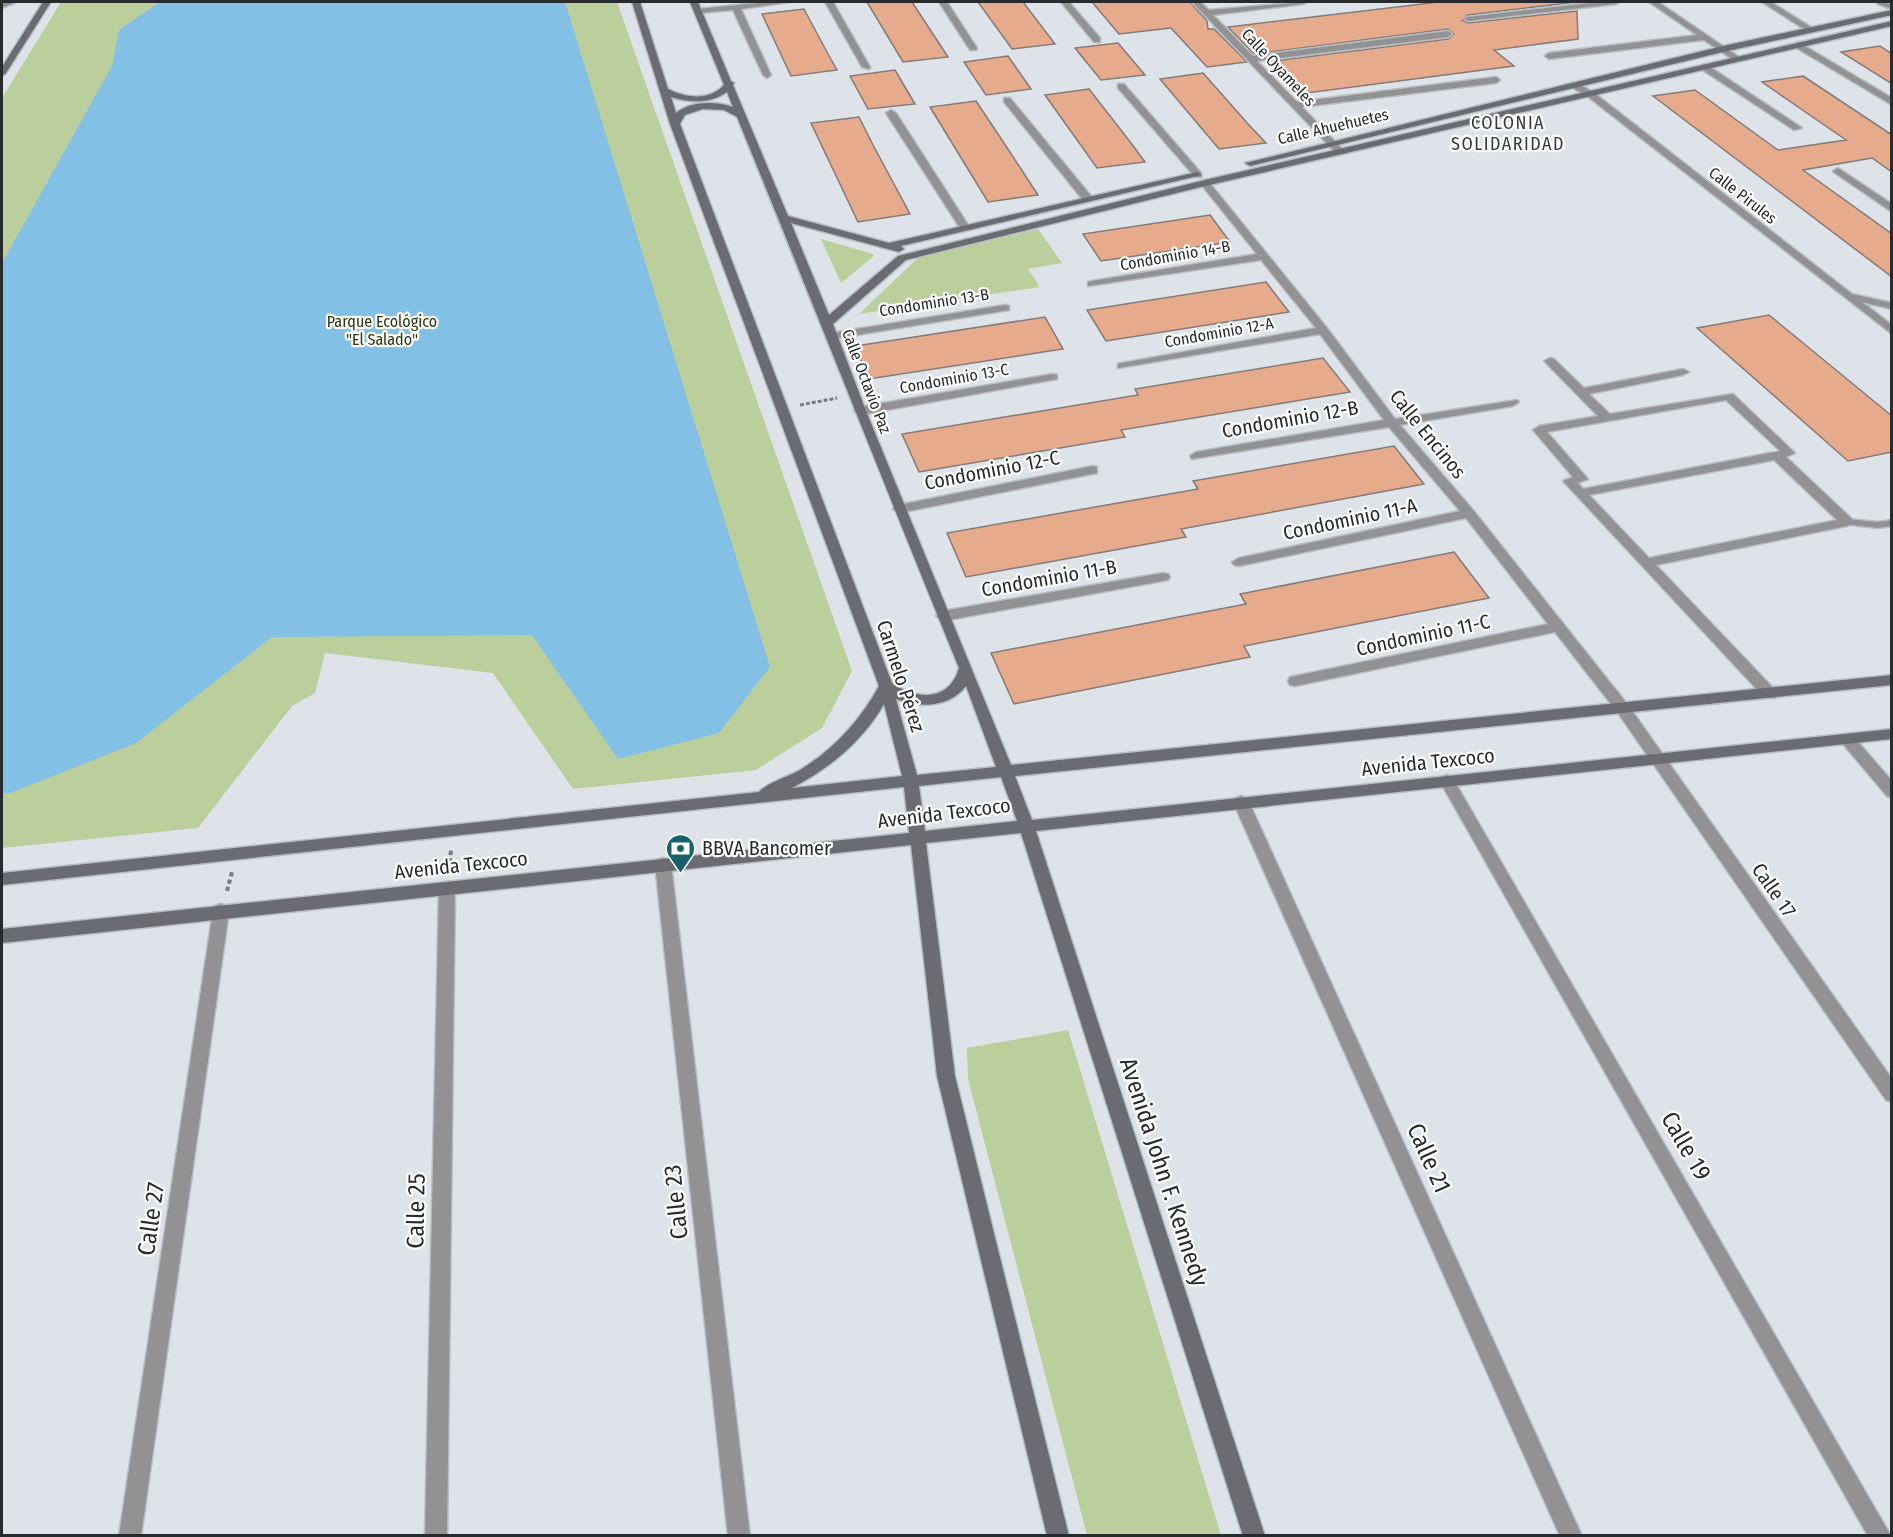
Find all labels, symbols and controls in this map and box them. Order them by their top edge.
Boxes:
street label: Calle Oyameles [1238,24,1320,110]
street label: Calle Ahuehuetes [1276,104,1391,148]
district label: COLONIA SOLIDARIDAD [1451,112,1565,155]
street label: Calle Pirules [1705,163,1781,228]
street label: Condominio 14-B [1119,236,1232,275]
street label: Condominio 13-B [878,284,990,321]
park label: Parque Ecológico "El Salado" [327,312,437,349]
street label: Condominio 12-A [1163,313,1276,351]
street label: Calle Octavio Paz [838,326,895,436]
street label: Condominio 13-C [898,360,1010,397]
street label: Calle Encinos [1385,385,1471,483]
street label: Condominio 12-B [1220,395,1360,443]
street label: Condominio 12-C [922,445,1062,495]
street label: Condominio 11-A [1281,493,1420,545]
street label: Condominio 11-B [979,554,1119,602]
street label: Condominio 11-C [1354,609,1492,661]
street label: Carmelo Pérez [872,617,930,735]
street label: Avenida Texcoco [1360,743,1496,781]
street label: Avenida Texcoco [876,793,1012,833]
bank icon: BBVA Bancomer [665,832,697,874]
place label: BBVA Bancomer [702,836,831,860]
street label: Avenida Texcoco [393,846,529,884]
street label: Calle 17 [1747,858,1801,922]
street label: Avenida John F. Kennedy [1114,1054,1214,1290]
street label: Calle 19 [1655,1107,1717,1185]
street label: Calle 21 [1401,1119,1457,1197]
street label: Calle 23 [658,1163,694,1241]
street label: Calle 25 [401,1173,431,1249]
street label: Calle 27 [132,1180,170,1257]

